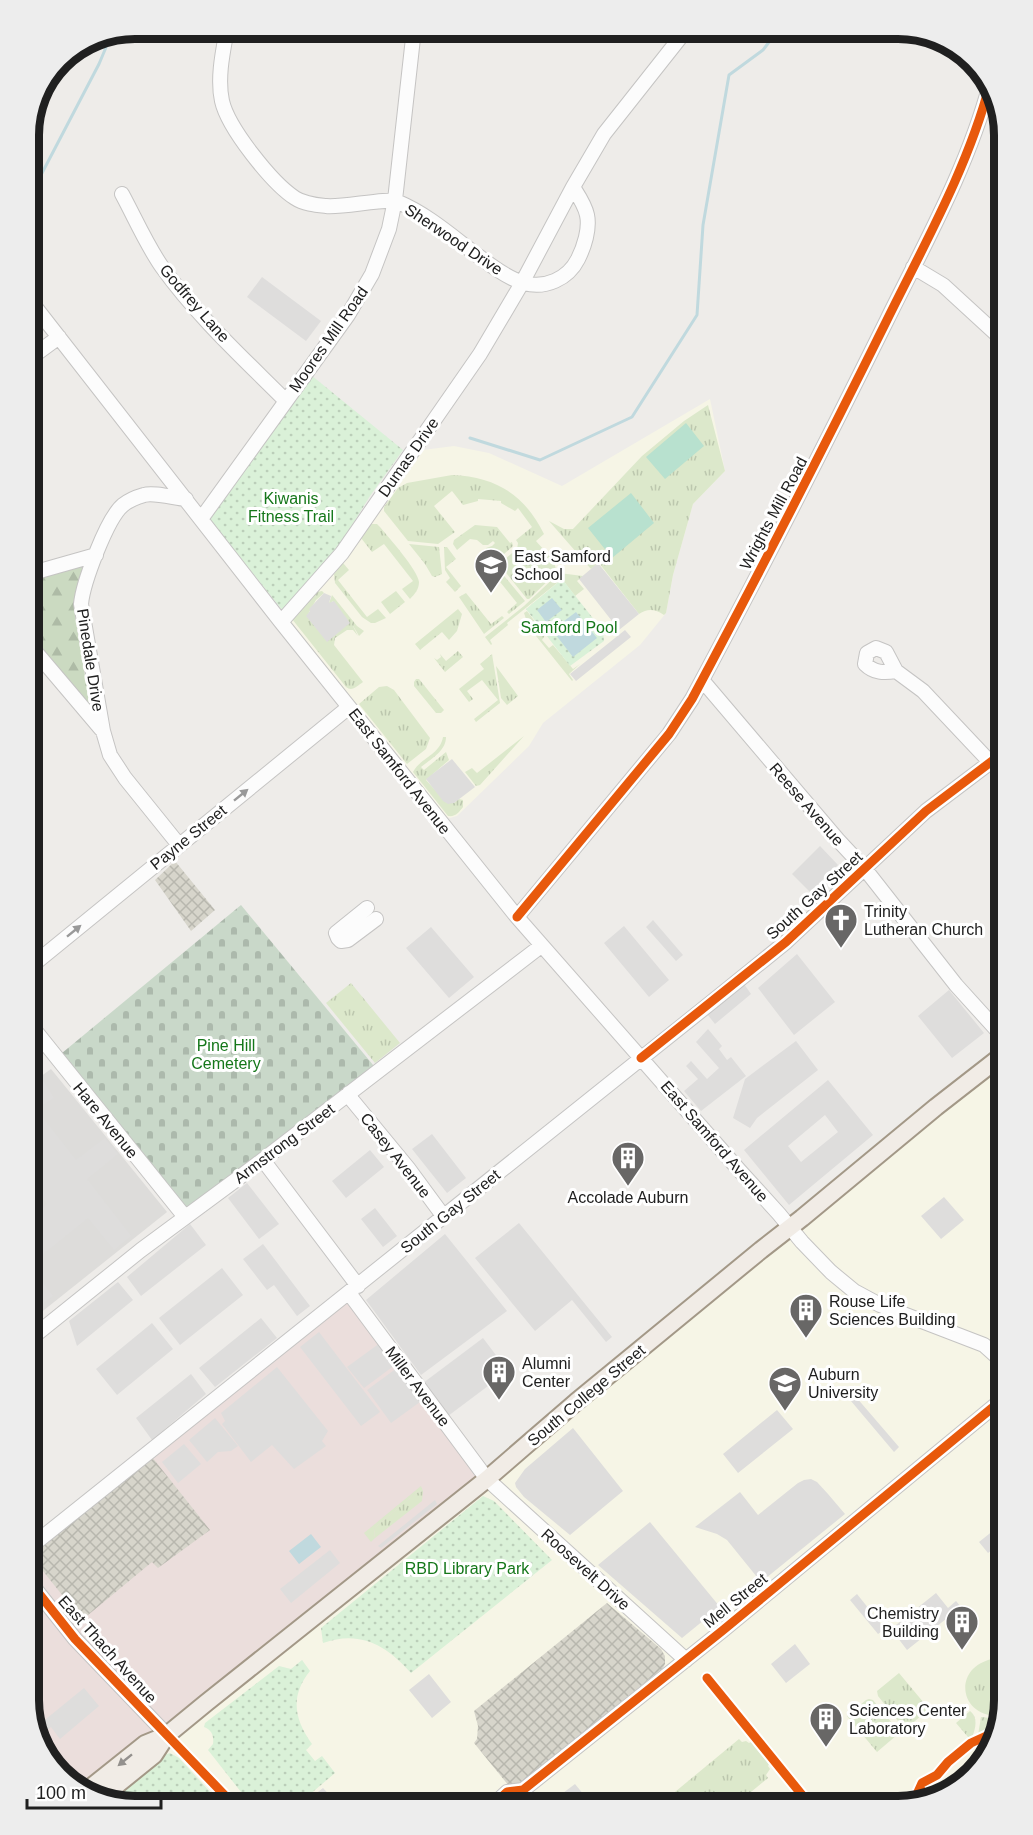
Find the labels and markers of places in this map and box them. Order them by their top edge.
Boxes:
school or university icon: East Samford School [473,547,509,594]
place label: East Samford School [514,548,611,583]
church icon: Trinity Lutheran Church [823,902,859,949]
place label: Trinity Lutheran Church [864,903,983,938]
building icon: Accolade Auburn [610,1140,646,1187]
place label: Accolade Auburn [568,1189,688,1206]
building icon: Rouse Life Sciences Building [788,1292,824,1339]
place label: Rouse Life Sciences Building [829,1293,955,1328]
building icon: Alumni Center [481,1354,517,1401]
place label: Alumni Center [522,1355,571,1390]
school or university icon: Auburn University [767,1365,803,1412]
place label: Auburn University [808,1366,878,1401]
building icon: Chemistry Building [944,1604,980,1651]
place label: Chemistry Building [867,1605,939,1640]
building icon: Sciences Center Laboratory [808,1701,844,1748]
place label: Sciences Center Laboratory [849,1702,967,1737]

